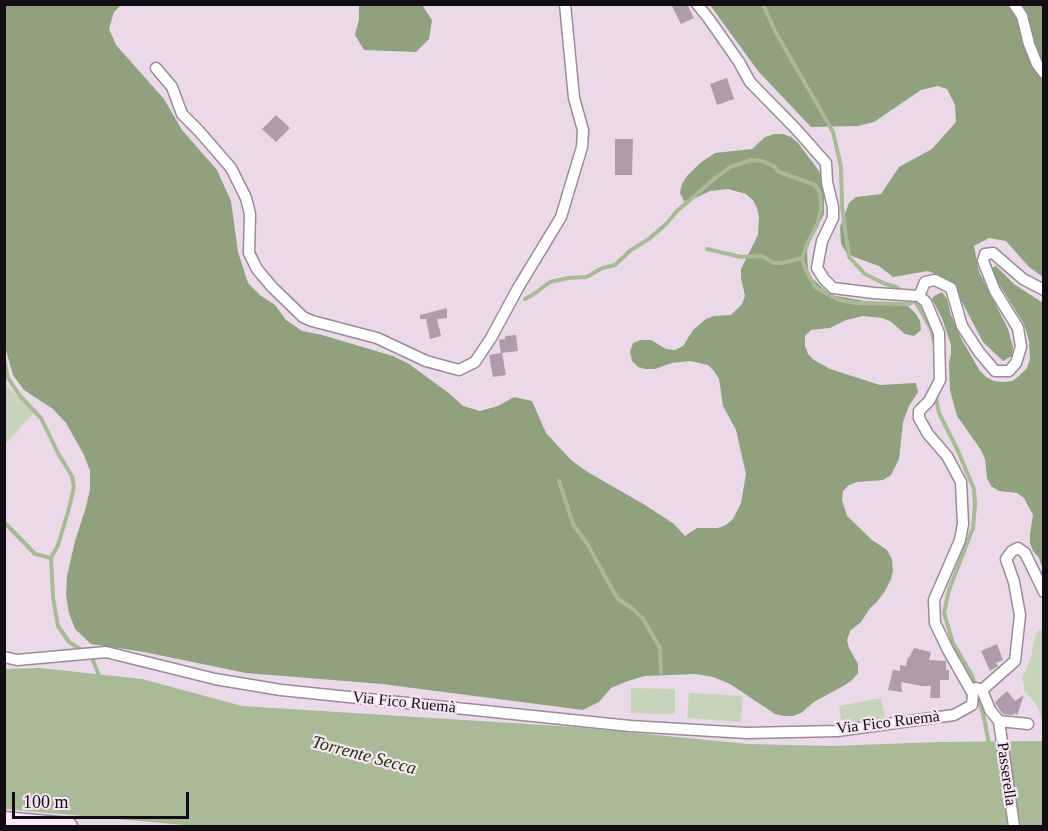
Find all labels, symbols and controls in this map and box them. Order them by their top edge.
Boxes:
street label: Via Fico Ruemà [351,688,457,718]
street label: Via Fico Ruemà [835,707,941,739]
water label: Torrente Secca [309,732,419,780]
street label: Passerella [992,741,1020,807]
scale bar [15,780,192,818]
text: 100 m [23,792,69,812]

